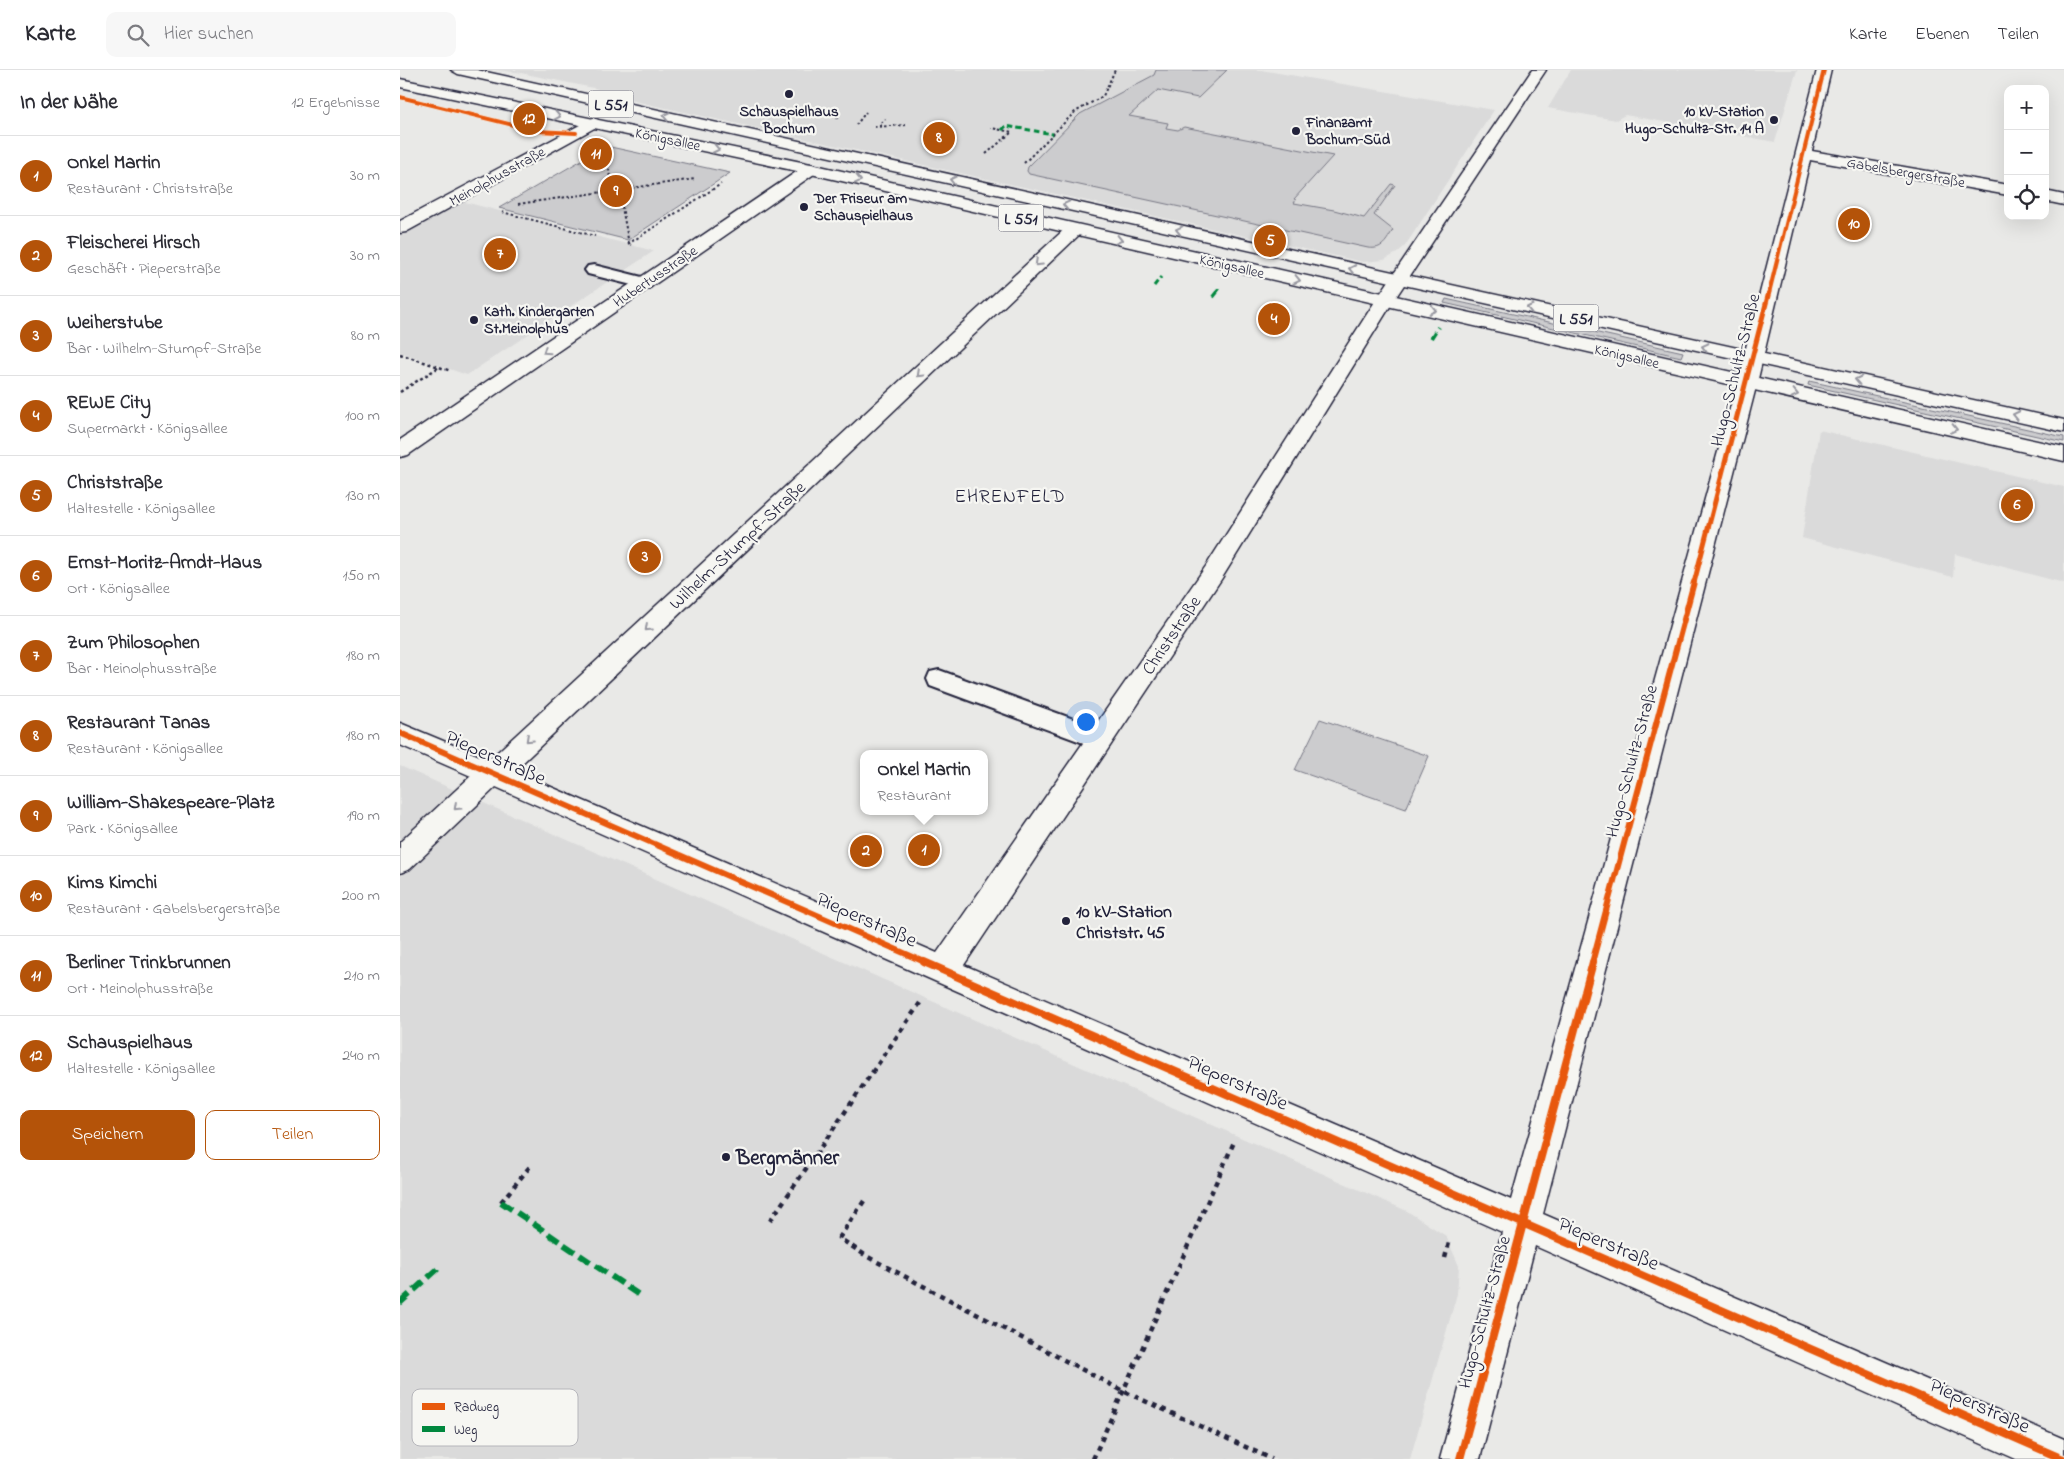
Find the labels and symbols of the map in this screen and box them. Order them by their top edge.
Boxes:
marker: Schauspielhaus Bochum [783,88,795,100]
road number: L 551 [588,90,634,118]
pin: 12 [513,100,545,138]
place label: Schauspielhaus Bochum [739,101,839,140]
place label: 10 kV-Station Hugo-Schultz-Str. 14 A [1625,101,1765,142]
one-way arrow [553,110,562,121]
one-way arrow [661,111,670,122]
place label: Finanzamt Bochum-Süd [1305,112,1391,151]
marker: 10 kV-Station Hugo-Schultz-Str. 14 A [1768,114,1780,126]
pin: 8 [923,119,955,157]
street label: Königsallee [633,122,703,159]
marker: Finanzamt Bochum-Süd [1290,125,1302,137]
pin: 11 [580,135,612,173]
street label: Meinolphusstraße [445,141,550,212]
one-way arrow [712,143,721,154]
street label: Gabelsbergerstraße [1845,152,1967,195]
pin: 9 [600,172,632,210]
one-way arrow [854,174,863,185]
one-way arrow [949,175,958,186]
place label: Der Friseur am Schauspielhaus [813,188,914,227]
one-way arrow [1061,200,1070,211]
marker: Der Friseur am Schauspielhaus [798,201,810,213]
road number: L 551 [998,204,1044,232]
pin: 10 [1838,205,1870,243]
pin: 5 [1254,222,1286,260]
one-way arrow [1174,225,1183,236]
one-way arrow [1115,234,1124,245]
pin: 7 [484,235,516,273]
street label: Hubertusstraße [609,240,702,313]
street label: Königsallee [1197,249,1267,286]
one-way arrow [1035,257,1044,266]
one-way arrow [1347,264,1356,274]
one-way arrow [1292,274,1301,285]
street label: Hugo-Schultz-Straße [1705,290,1770,450]
pin: 4 [1258,300,1290,338]
place label: Kath. Kindergarten St.Meinolphus [484,301,595,340]
one-way arrow [1525,303,1534,314]
road number: L 551 [1554,304,1598,332]
one-way arrow [1428,305,1437,315]
marker: Kath. Kindergarten St.Meinolphus [468,314,480,326]
street label: Königsallee [1592,339,1662,376]
one-way arrow [1701,342,1710,353]
one-way arrow [542,344,551,354]
one-way arrow [916,368,925,377]
one-way arrow [1853,376,1862,386]
one-way arrow [1791,388,1799,399]
one-way arrow [2012,410,2021,421]
one-way arrow [1949,424,1958,434]
street label: Wilhelm-Stumpf-Straße [664,475,813,617]
district label: EHRENFELD [954,484,1066,511]
pin: 6 [2001,486,2033,524]
pin: 3 [629,538,661,576]
street label: Christstraße [1137,591,1209,681]
one-way arrow [644,622,653,631]
street label: Hugo-Schultz-Straße [1600,681,1667,841]
your location [1073,709,1099,735]
street label: Pieperstraße [440,723,551,795]
one-way arrow [525,733,534,742]
one-way arrow [453,801,462,810]
pin: 1 [908,831,940,869]
pin: 2 [850,832,882,870]
street label: Pieperstraße [811,885,922,957]
place label: 10 kV-Station Christstr. 45 [1076,900,1172,947]
marker: 10 kV-Station Christstr. 45 [1060,915,1072,927]
street label: Pieperstraße [1182,1048,1293,1120]
place label: Bergmänner [735,1144,840,1176]
marker: Bergmänner [720,1151,732,1163]
street label: Pieperstraße [1553,1210,1664,1280]
street label: Hugo-Schultz-Straße [1453,1232,1520,1392]
street label: Pieperstraße [1924,1371,2035,1443]
legend [412,1389,578,1446]
text: Radweg [454,1397,499,1419]
text: Weg [454,1420,477,1442]

